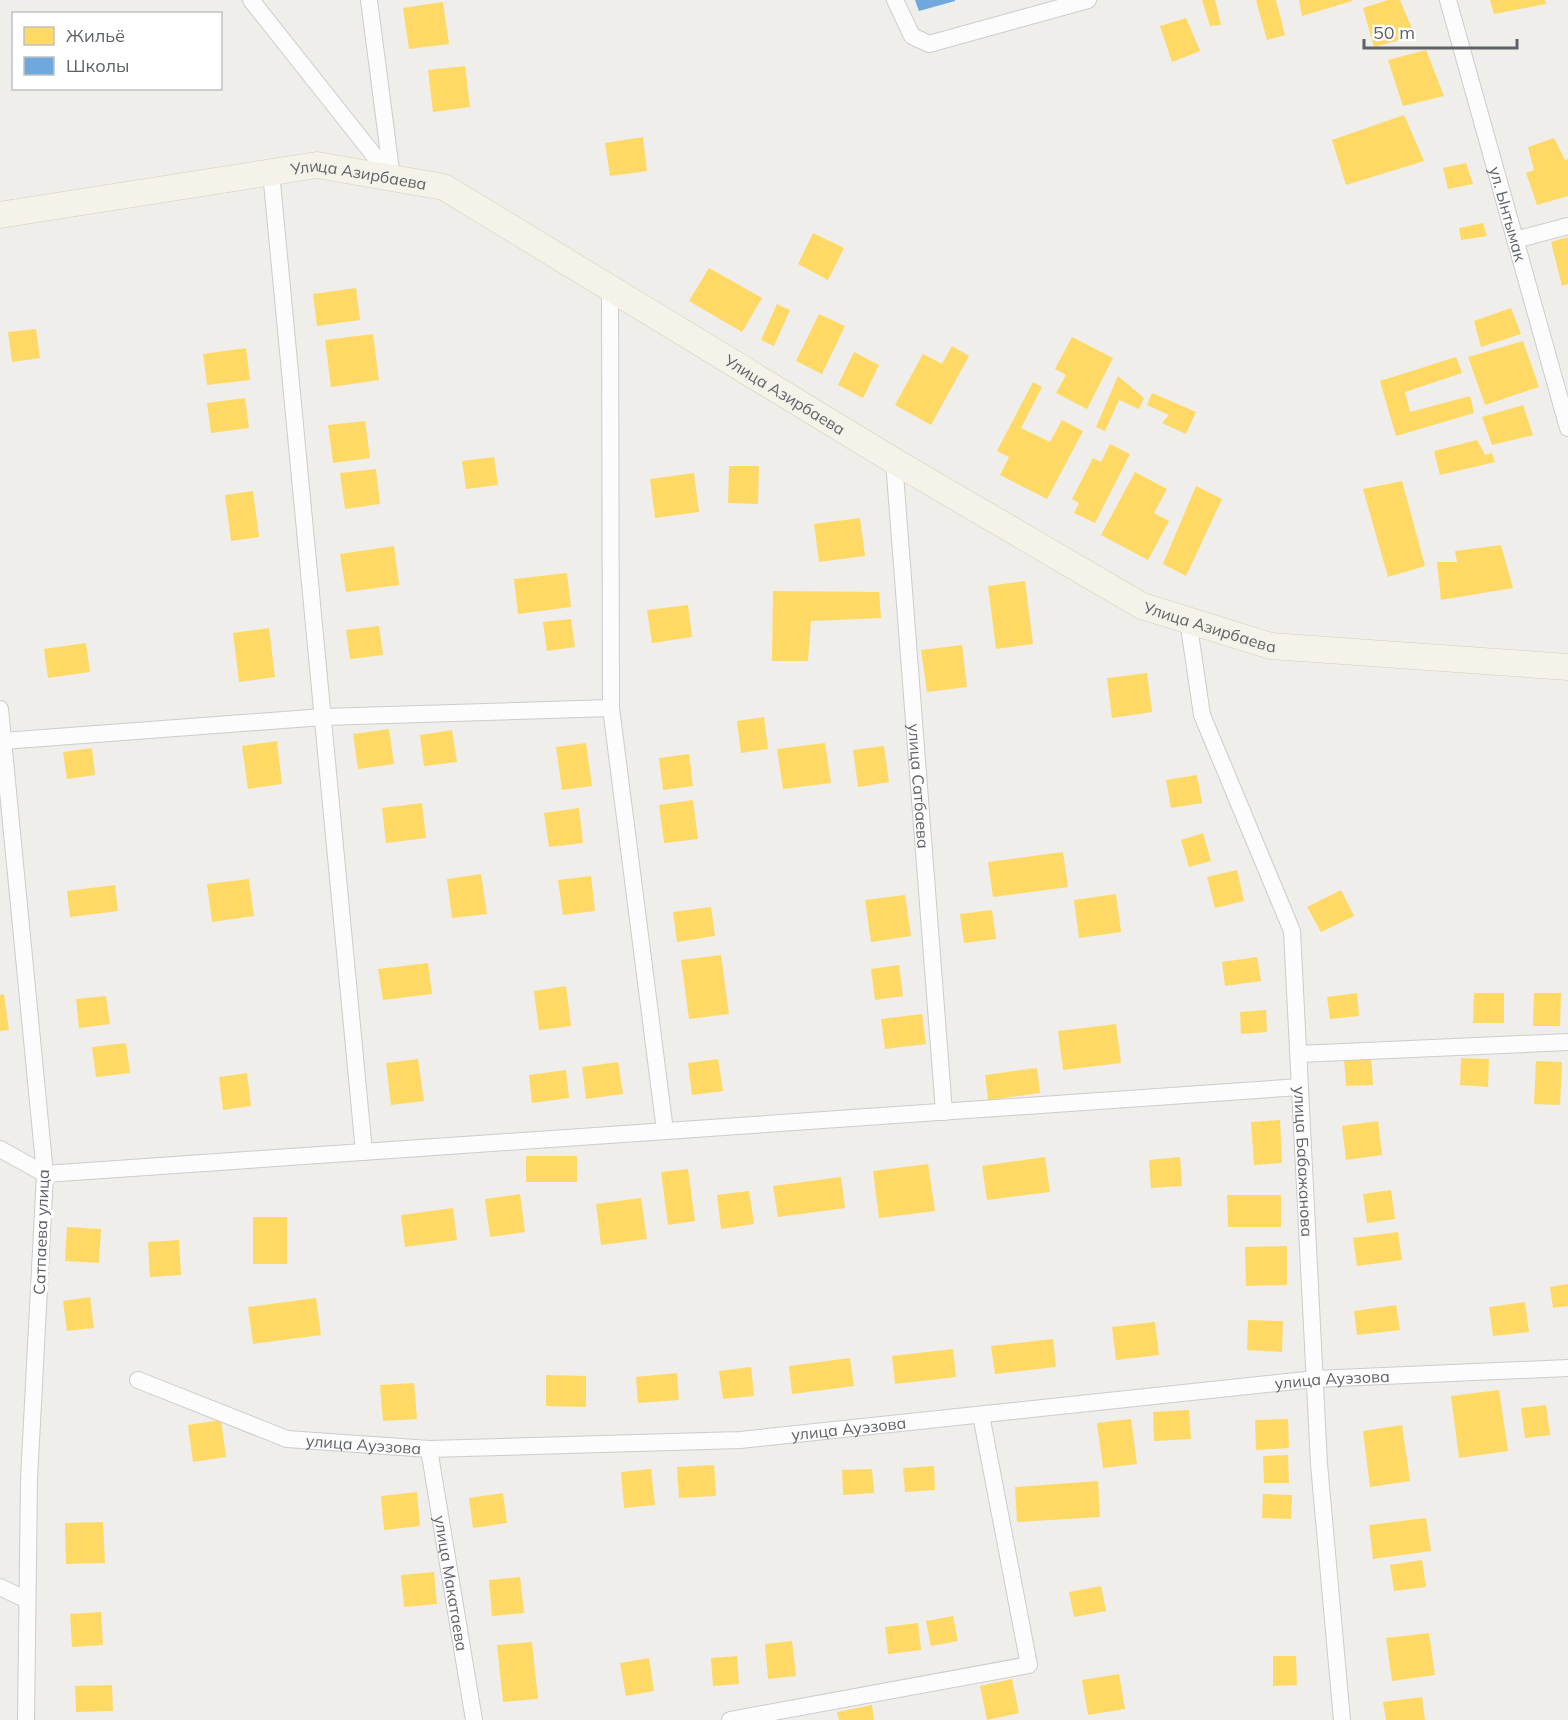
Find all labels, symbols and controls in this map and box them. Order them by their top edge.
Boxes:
legend [12,12,222,90]
scale bar [1364,12,1517,50]
text: 50 m [1373,21,1415,44]
text: Жильё [66,24,125,47]
text: Школы [66,54,129,77]
street label: Улица Азирбаева [288,155,428,194]
street label: ул. Ынтымак [1485,164,1531,264]
street label: Улица Азирбаева [720,350,849,439]
street label: Улица Азирбаева [1140,597,1277,656]
street label: улица Сатбаева [904,723,934,849]
street label: улица Бабажанова [1290,1086,1317,1238]
street label: Сатпаева улица [29,1169,53,1295]
street label: улица Ауэзова [1274,1366,1390,1393]
street label: улица Ауэзова [790,1412,907,1445]
street label: улица Ауэзова [305,1430,422,1458]
street label: улица Макатаева [430,1514,472,1653]

